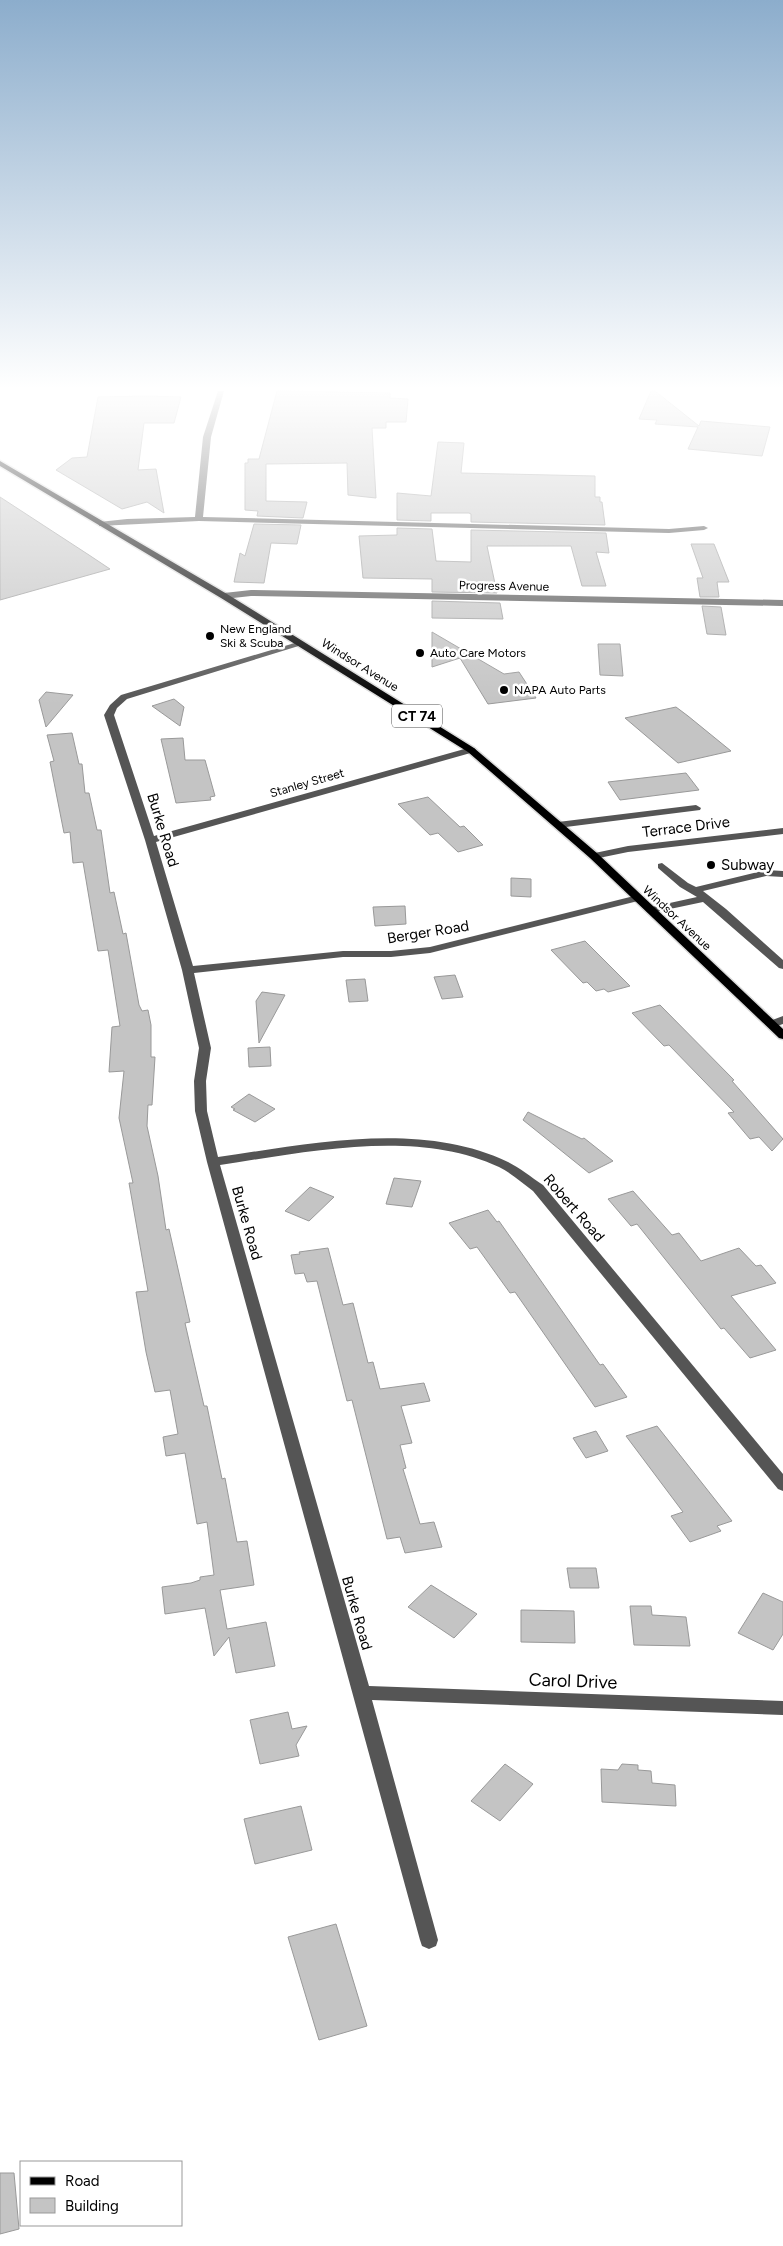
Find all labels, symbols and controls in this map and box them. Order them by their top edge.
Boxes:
street label: Progress Avenue [459,578,550,594]
place label: New England Ski & Scuba [220,622,291,650]
marker: New England Ski & Scuba [204,630,216,642]
street label: Windsor Avenue [319,636,401,695]
place label: Auto Care Motors [430,646,526,660]
marker: Auto Care Motors [414,647,426,659]
place label: NAPA Auto Parts [514,683,606,697]
marker: NAPA Auto Parts [498,684,510,696]
road number: CT 74 [392,704,442,728]
street label: Stanley Street [268,766,346,800]
street label: Burke Road [143,791,183,869]
street label: Terrace Drive [641,813,731,841]
place label: Subway [721,856,774,874]
marker: Subway [705,859,717,871]
street label: Windsor Avenue [640,883,714,953]
street label: Berger Road [386,917,470,947]
street label: Robert Road [540,1170,608,1246]
street label: Burke Road [228,1184,266,1262]
street label: Burke Road [338,1574,376,1652]
street label: Carol Drive [528,1668,618,1694]
legend [20,2161,182,2226]
text: Road [65,2172,100,2190]
text: Building [65,2197,119,2215]

